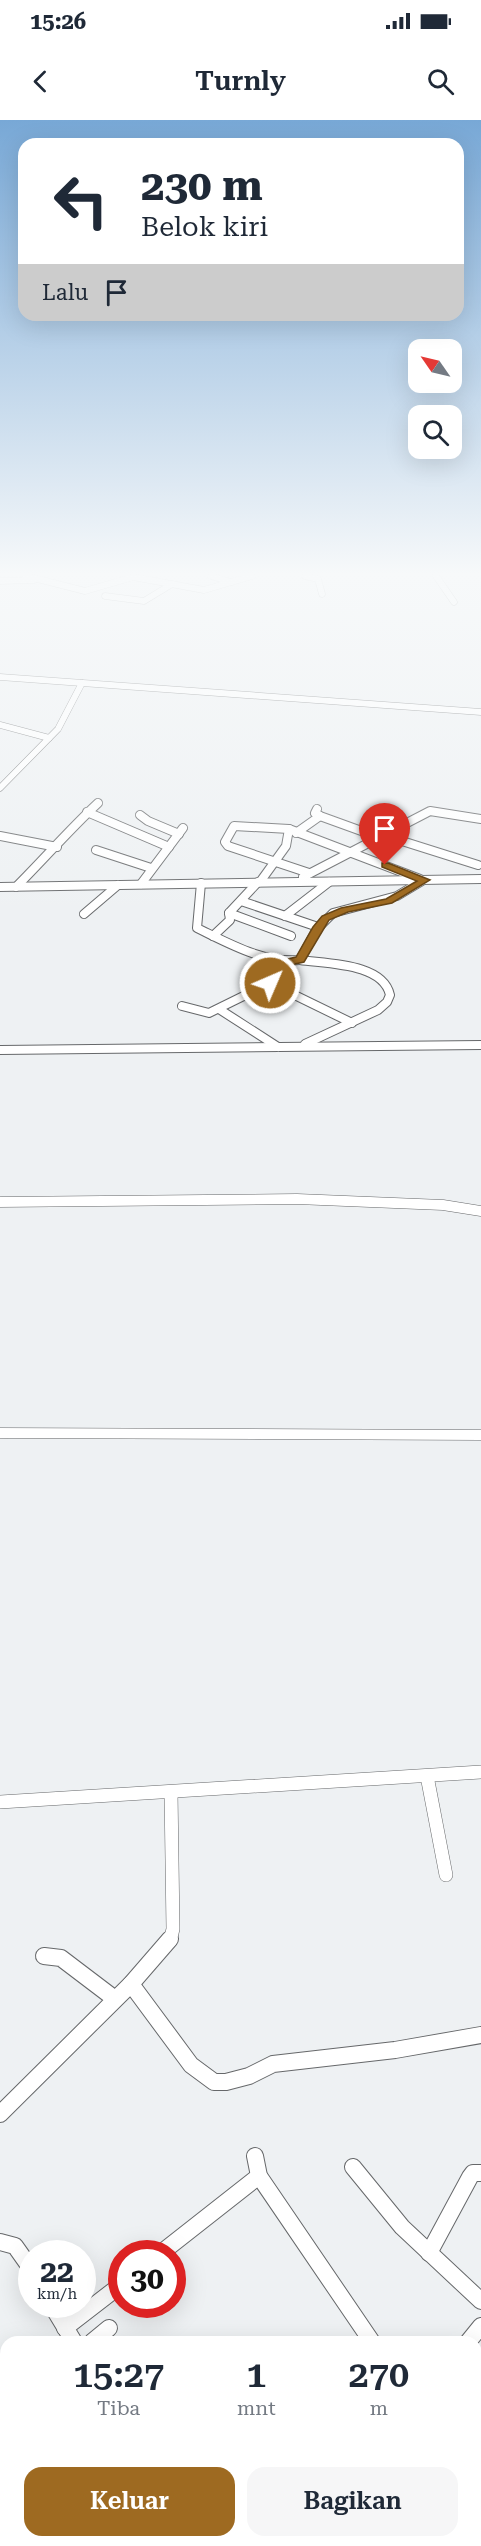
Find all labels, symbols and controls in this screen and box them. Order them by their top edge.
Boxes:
text: 15:26 [30,9,86,34]
icon: back [24,65,57,98]
text: Turnly [195,65,286,97]
icon: search [424,65,457,98]
text: 230 m [141,161,263,210]
icon: left [42,162,120,240]
text: Belok kiri [141,211,268,243]
icon: arrive [100,276,133,309]
text: Lalu [42,280,88,305]
north arrow [408,339,462,393]
map controls [408,339,462,459]
button: search [408,405,462,459]
pin [359,803,410,865]
icon: arrive [368,812,401,845]
position arrow [238,951,302,1015]
speed limit sign: 30 [108,2240,186,2318]
text: 22 [40,2254,74,2289]
text: km/h [37,2285,77,2303]
text: 15:27 [73,2354,164,2396]
text: 1 [246,2354,266,2396]
text: 270 [349,2354,409,2396]
text: Tiba [97,2396,140,2420]
text: mnt [237,2396,276,2420]
text: m [370,2396,388,2420]
button: Keluar [24,2467,235,2536]
button: Bagikan [247,2467,458,2536]

